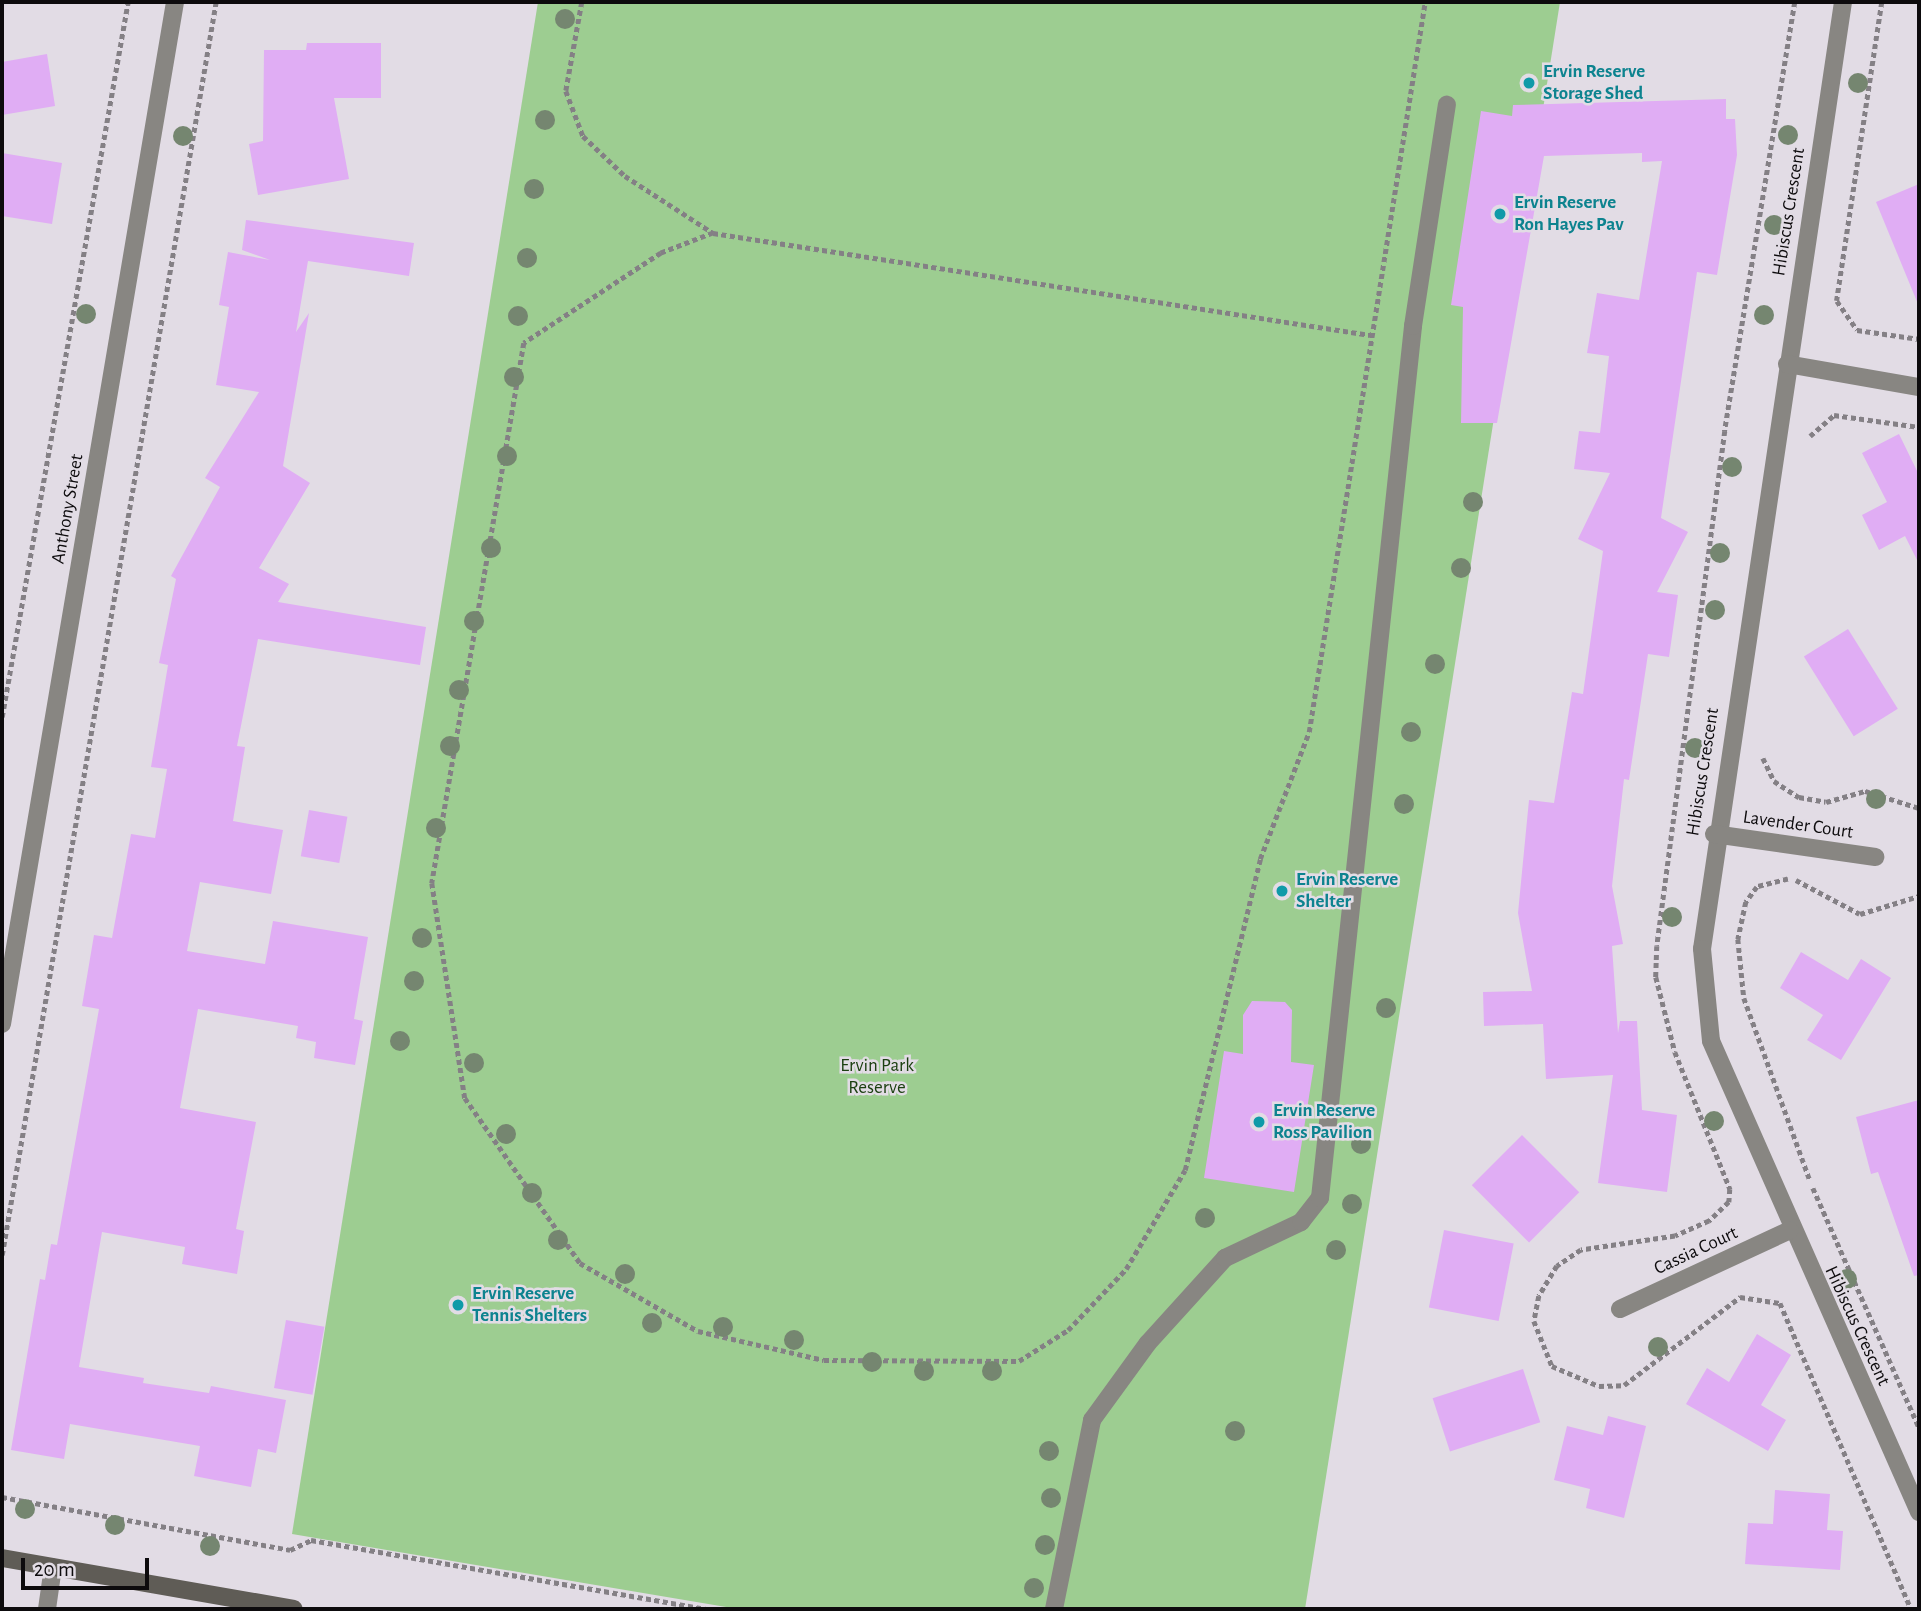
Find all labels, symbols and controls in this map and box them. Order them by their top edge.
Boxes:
place label: Ervin Reserve Storage Shed [1543,61,1645,105]
marker: Ervin Reserve Storage Shed [1521,75,1537,91]
street label: Hibiscus Crescent [1768,146,1810,278]
place label: Ervin Reserve Ron Hayes Pav [1514,192,1624,236]
marker: Ervin Reserve Ron Hayes Pav [1492,206,1508,222]
street label: Anthony Street [47,452,89,566]
street label: Hibiscus Crescent [1682,706,1724,838]
street label: Lavender Court [1741,806,1855,844]
place label: Ervin Reserve Shelter [1296,869,1398,913]
marker: Ervin Reserve Shelter [1274,883,1290,899]
park label: Ervin Park Reserve [840,1055,914,1099]
place label: Ervin Reserve Ross Pavilion [1273,1100,1375,1144]
marker: Ervin Reserve Ross Pavilion [1251,1114,1267,1130]
street label: Cassia Court [1651,1222,1741,1280]
street label: Hibiscus Crescent [1819,1262,1895,1390]
place label: Ervin Reserve Tennis Shelters [472,1283,587,1327]
marker: Ervin Reserve Tennis Shelters [450,1297,466,1313]
scale bar [24,1544,152,1588]
text: 20 m [34,1559,75,1580]

